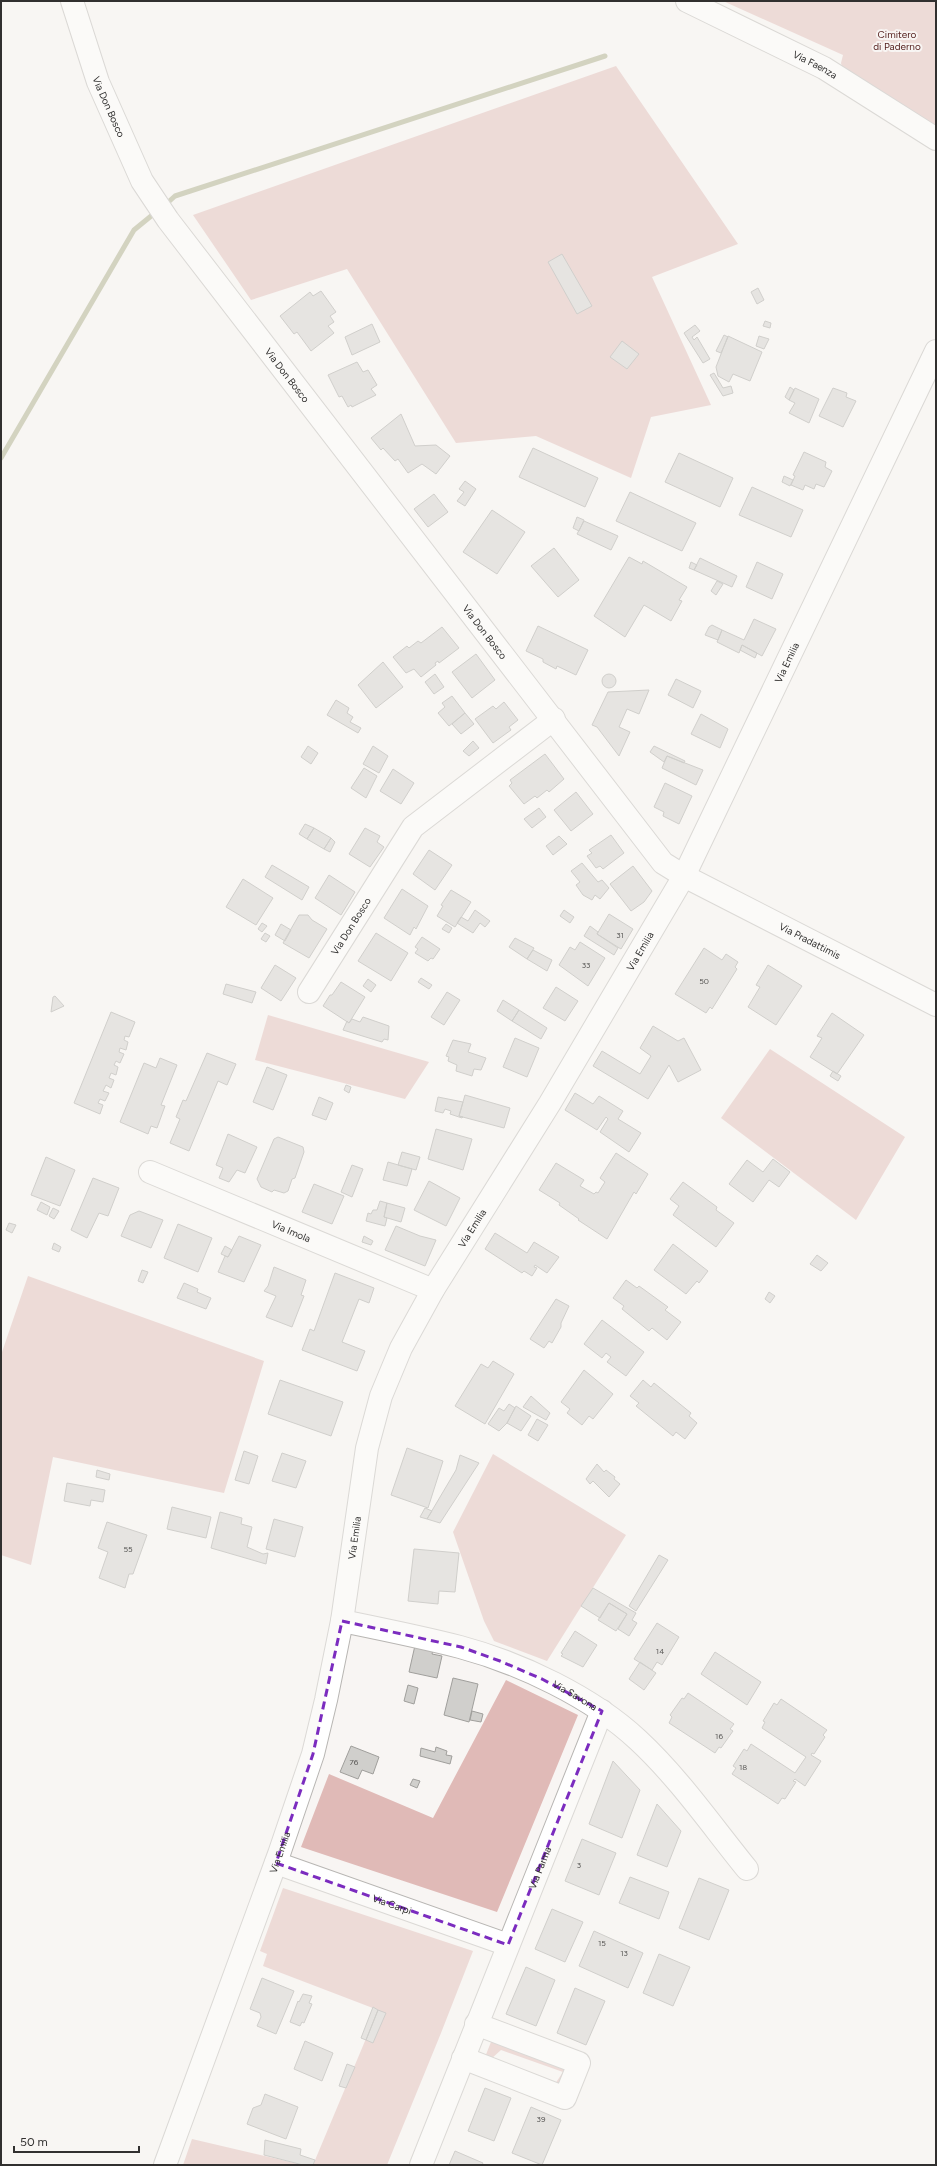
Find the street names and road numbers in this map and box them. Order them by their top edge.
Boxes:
street label: Via Faenza [791,47,840,81]
street label: Via Don Bosco [90,74,128,139]
street label: Via Don Bosco [262,345,313,405]
street label: Via Don Bosco [460,602,510,662]
street label: Via Emilia [771,640,802,685]
street label: Via Don Bosco [328,895,374,957]
street label: Via Pradattimis [777,919,843,962]
street label: Via Emilia [623,929,656,973]
street label: Via Emilia [455,1206,489,1250]
street label: Via Imola [270,1217,313,1245]
street label: Via Emilia [344,1516,364,1560]
street label: Via Savona [551,1677,600,1713]
street label: Via Emilia [266,1830,293,1875]
street label: Via Parma [525,1845,554,1891]
street label: Via Carpi [371,1891,413,1917]

